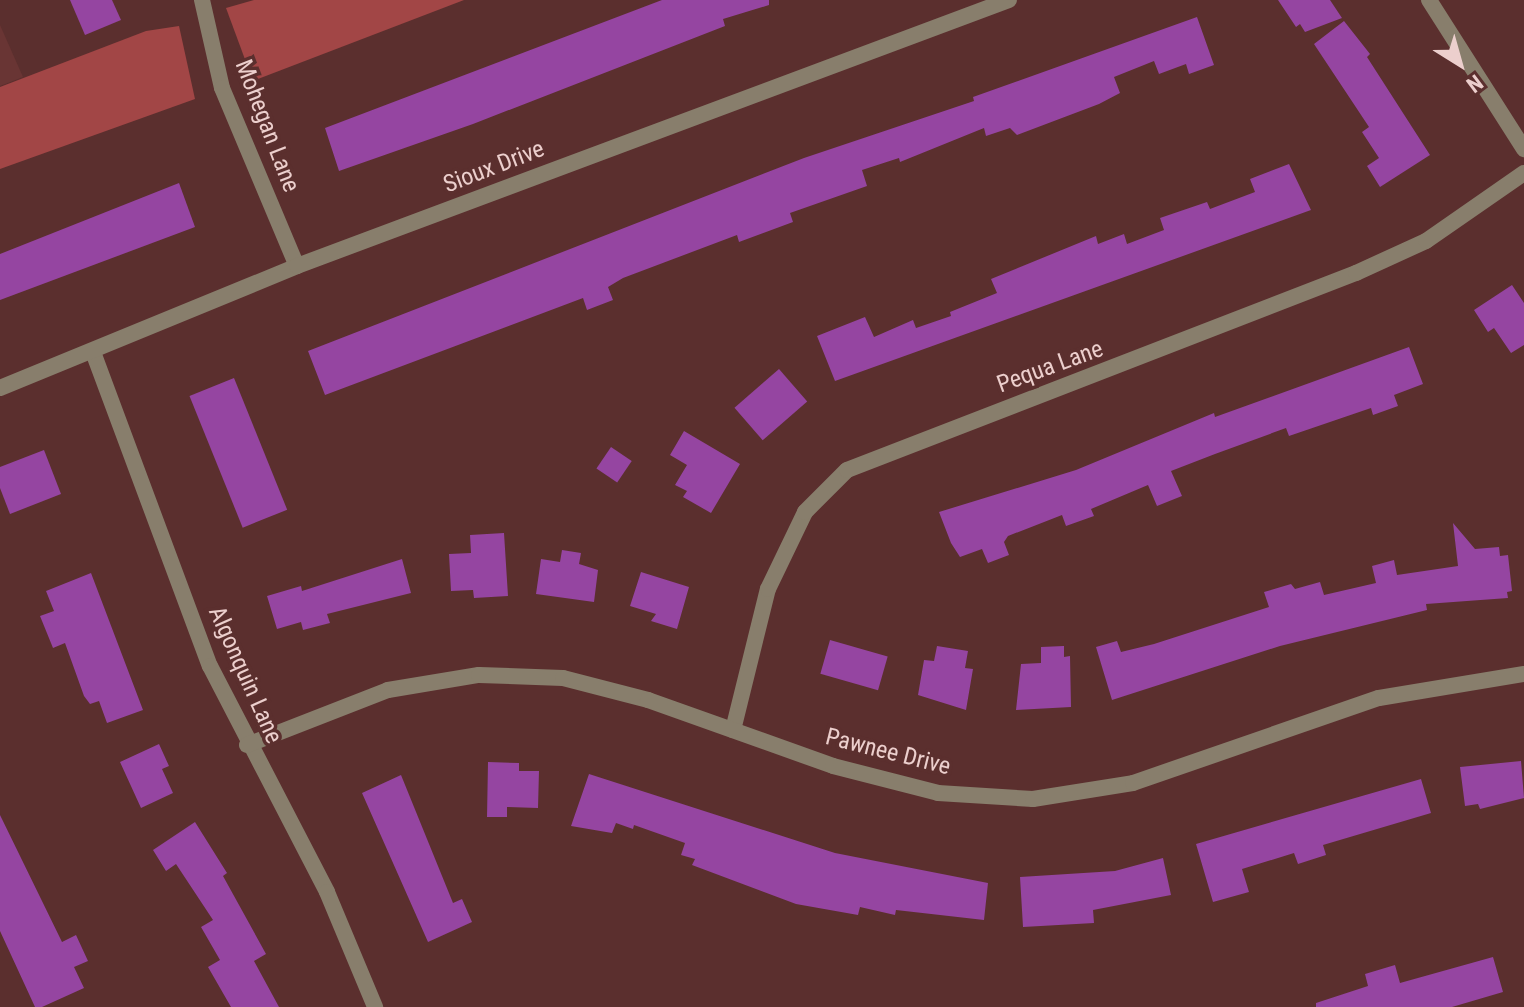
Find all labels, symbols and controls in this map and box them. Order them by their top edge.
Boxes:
north arrow [1420,24,1500,104]
street label: Mohegan Lane [229,56,305,196]
text: N [1462,70,1488,98]
street label: Sioux Drive [440,135,548,199]
street label: Pequa Lane [993,335,1107,399]
street label: Algonquin Lane [202,602,288,748]
street label: Pawnee Drive [823,723,953,781]

